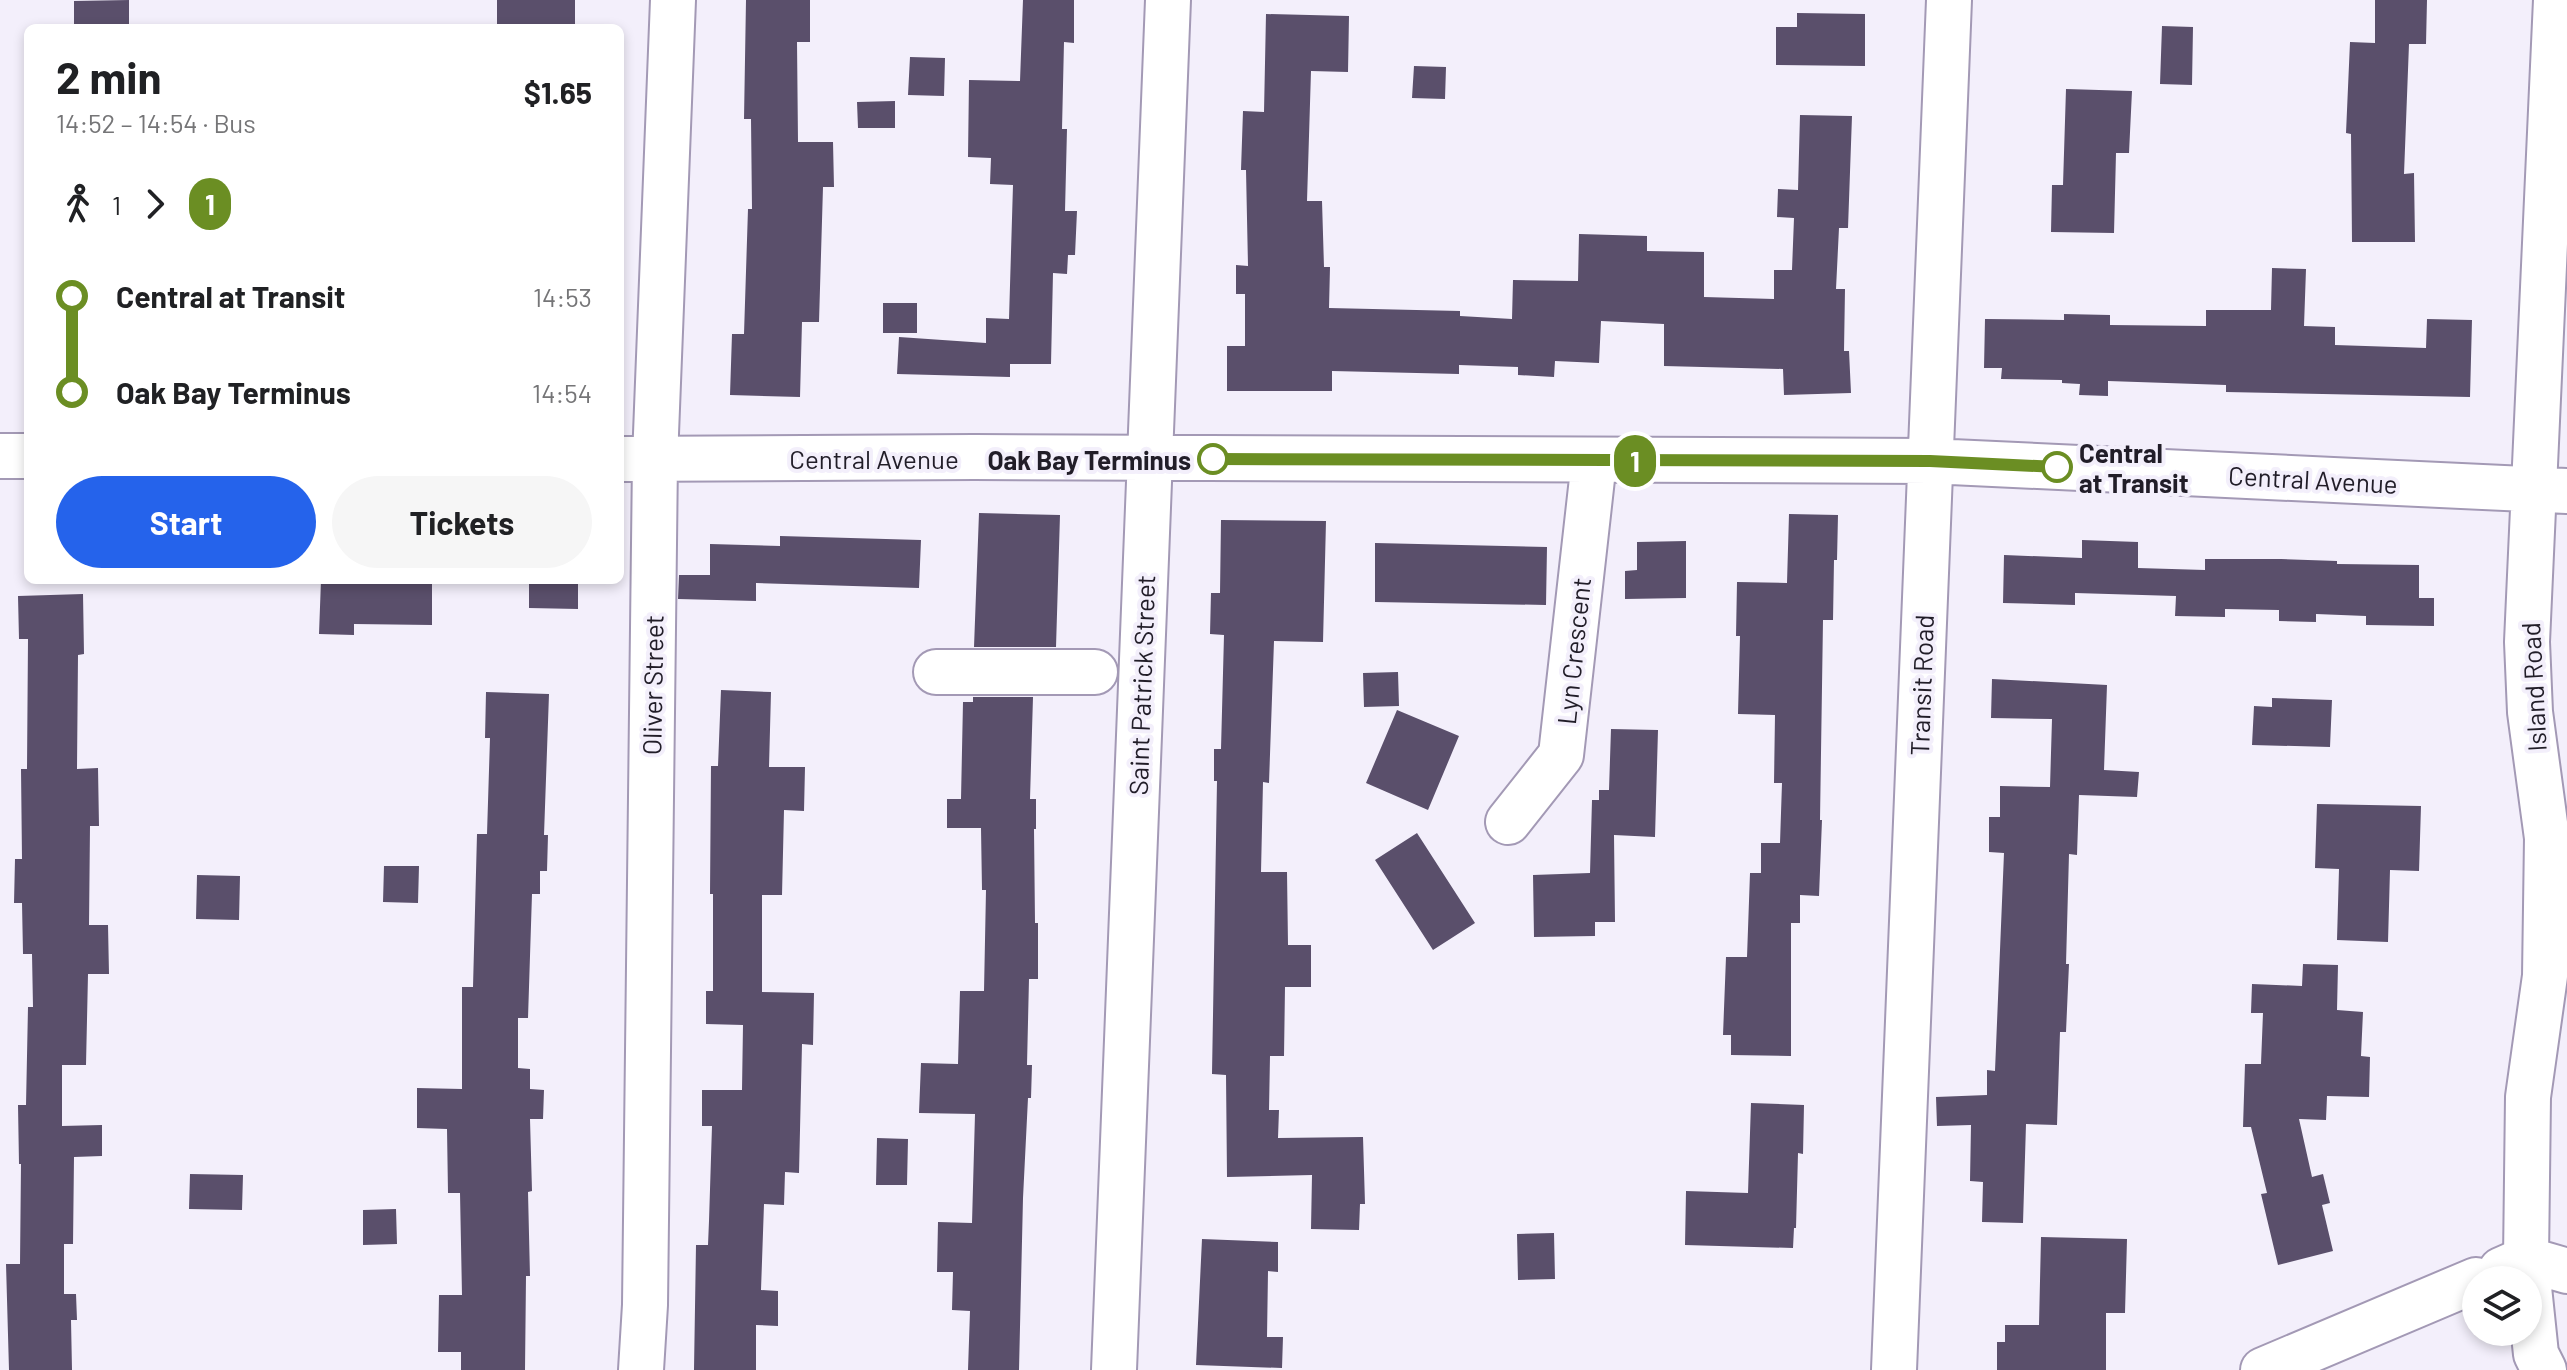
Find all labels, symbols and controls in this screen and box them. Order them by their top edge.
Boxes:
text: 2 min [56,50,161,103]
text: $1.65 [524,74,592,110]
text: 14:52 – 14:54 · Bus [56,107,256,138]
icon: walk [56,182,100,226]
icon: forward [133,182,177,226]
text: 1 [205,187,215,221]
text: 1 [112,189,121,220]
text: Central at Transit [116,278,345,314]
text: 14:53 [533,281,592,312]
text: Oak Bay Terminus [116,374,351,410]
text: 14:54 [532,377,592,408]
line badge: 1 [1609,435,1661,487]
place label: Central at Transit [2079,437,2189,498]
street label: Central Avenue [789,443,959,474]
place label: Oak Bay Terminus [987,444,1191,475]
marker: Oak Bay Terminus [1198,444,1228,474]
text: 1 [1630,444,1640,478]
marker: Central at Transit [2042,452,2072,482]
street label: Central Avenue [2228,459,2398,499]
button: Start [56,476,316,568]
button: Tickets [332,476,592,568]
street label: Saint Patrick Street [1122,574,1160,796]
street label: Lyn Crescent [1550,576,1596,726]
street label: Transit Road [1903,614,1939,756]
street label: Oliver Street [635,615,669,755]
street label: Island Road [2514,622,2552,752]
map controls [2462,1266,2542,1346]
button: layers [2462,1266,2542,1346]

